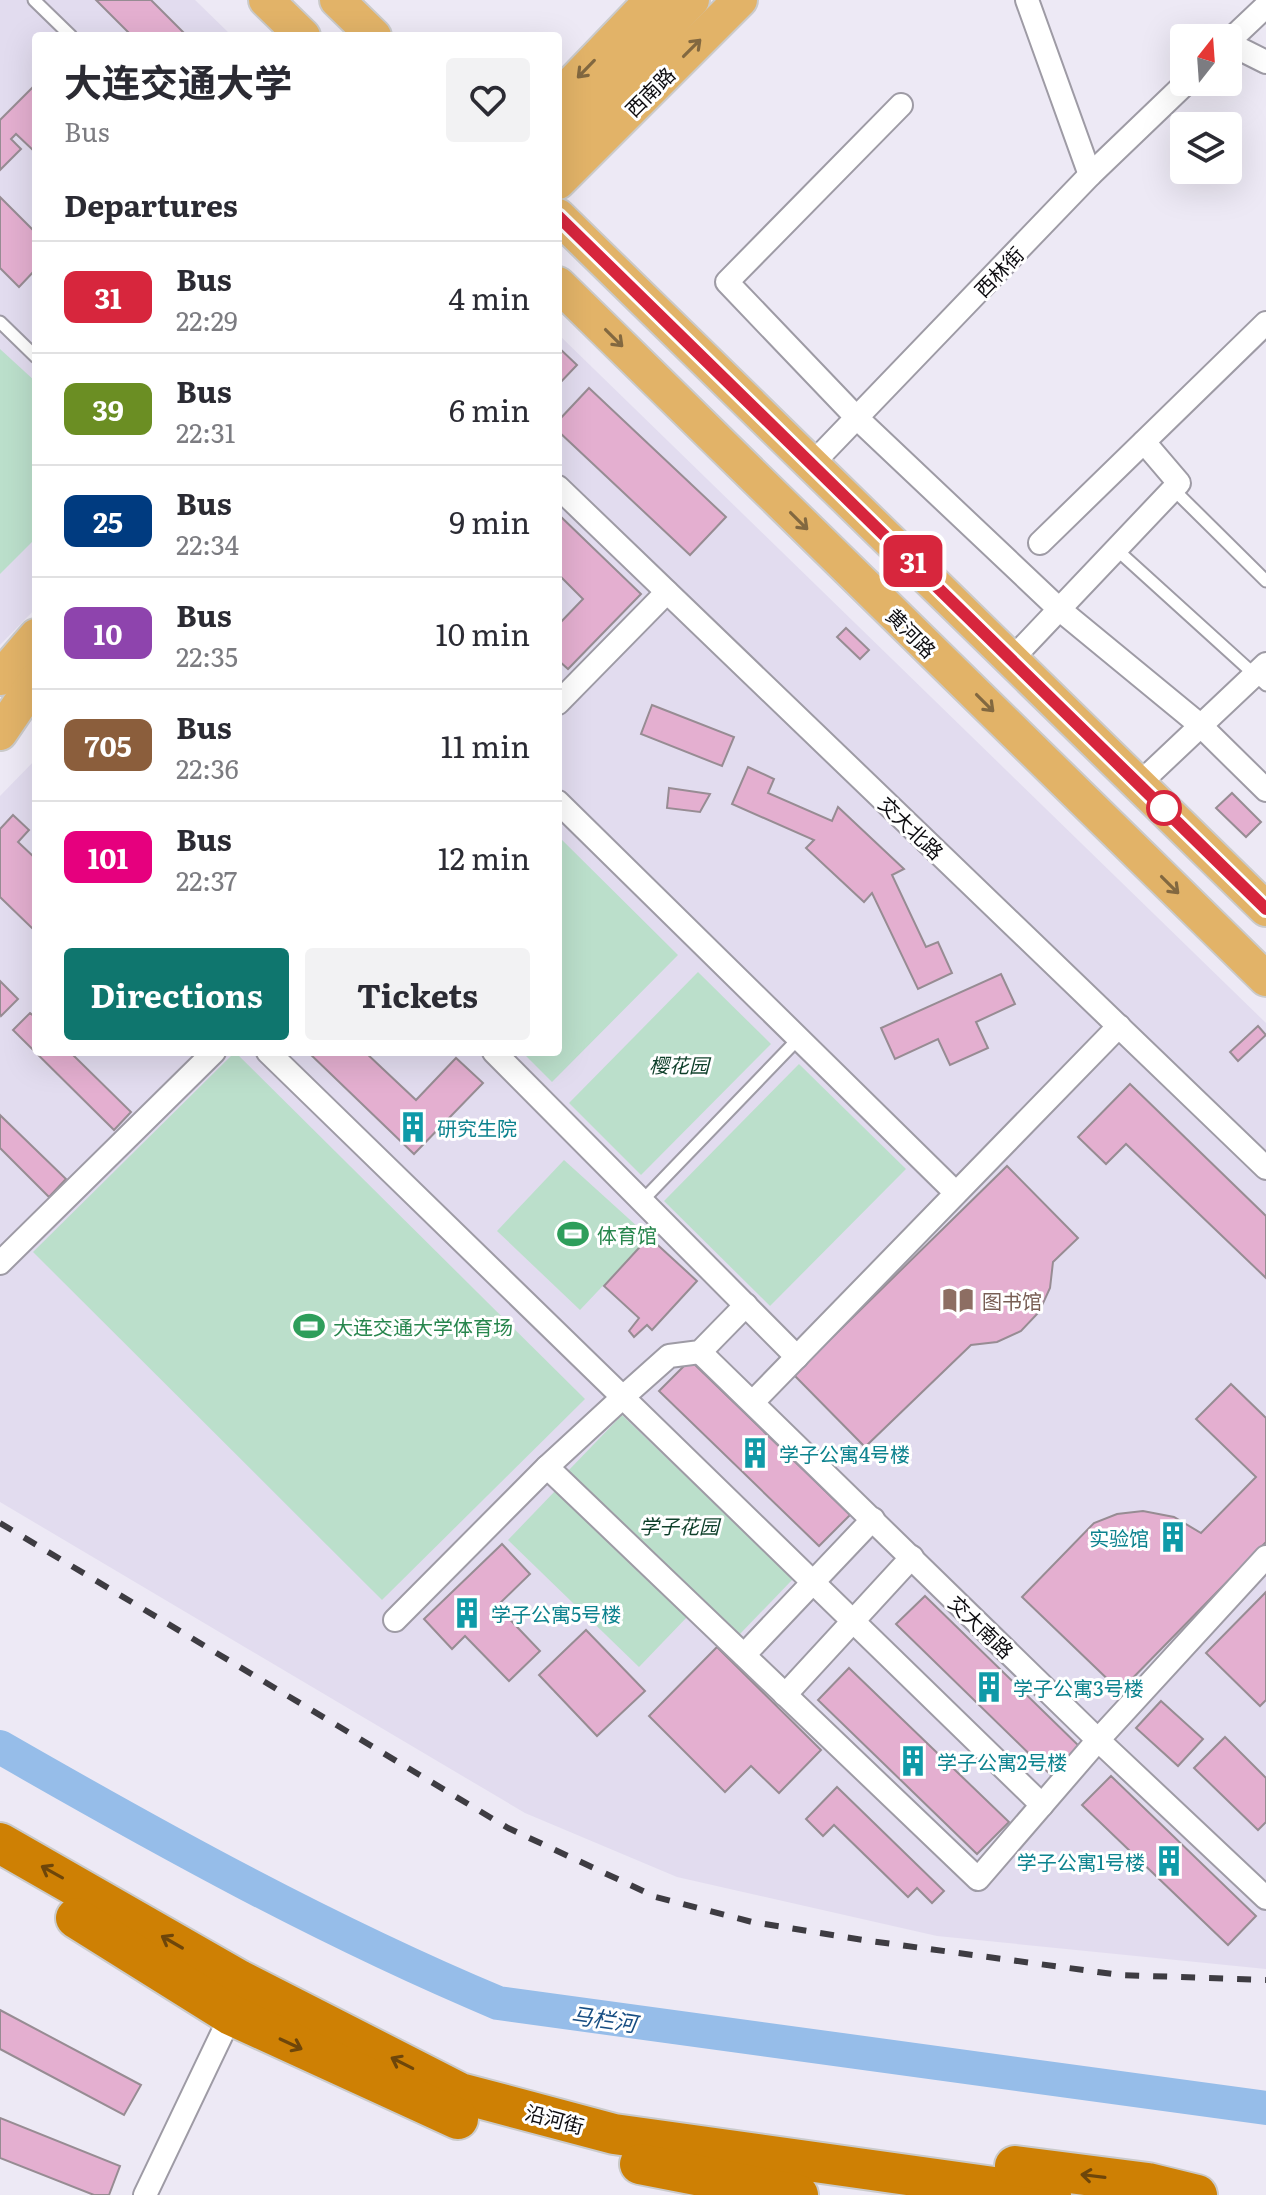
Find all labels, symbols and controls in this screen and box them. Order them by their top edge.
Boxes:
north arrow [1170,24,1242,96]
map controls [1170,24,1242,184]
one-way arrow [682,38,702,58]
text: 大连交通大学 [64,52,292,109]
button: heart [446,58,530,142]
one-way arrow [576,59,595,79]
street label: 西南路 [617,59,681,123]
text: Bus [64,111,109,150]
button: layers [1170,112,1242,184]
text: Departures [64,182,238,226]
street label: 西林街 [966,239,1030,303]
text: Bus [176,256,232,300]
text: 4 min [449,275,530,319]
text: 31 [94,276,122,318]
text: 22:29 [176,300,238,339]
one-way arrow [604,328,623,347]
text: Bus [176,368,232,412]
text: 6 min [449,387,530,431]
text: 39 [92,388,124,430]
text: 22:31 [176,412,235,451]
text: Bus [176,480,232,524]
text: 9 min [449,499,530,543]
text: 25 [93,500,123,542]
one-way arrow [789,511,809,530]
text: 22:34 [176,524,239,563]
line badge: 31 [877,535,949,587]
text: 31 [899,540,927,582]
text: Bus [176,592,232,636]
street label: 黄河路 [880,600,944,664]
text: 10 min [436,611,530,655]
text: 10 [94,612,122,654]
text: 22:35 [176,636,238,675]
one-way arrow [975,693,994,713]
text: Bus [176,704,232,748]
text: 11 min [441,723,530,767]
text: 705 [84,724,132,766]
text: 22:36 [176,748,239,787]
street label: 交大北路 [873,788,951,866]
unlabelled marker [1147,791,1181,825]
text: Bus [176,816,232,860]
text: 12 min [438,835,530,879]
text: 101 [88,836,128,878]
text: 22:37 [176,860,237,899]
one-way arrow [1160,875,1179,894]
button: Directions [64,948,289,1040]
button: Tickets [305,948,530,1040]
park label: 樱花园 [649,1049,712,1079]
building icon: 研究生院 [396,1110,430,1144]
place label: 研究生院 [437,1112,517,1142]
sports icon: 体育馆 [556,1217,590,1251]
place label: 体育馆 [597,1219,657,1249]
library icon: 图书馆 [941,1283,975,1317]
place label: 图书馆 [982,1285,1042,1315]
sports icon: 大连交通大学体育场 [292,1309,326,1343]
place label: 大连交通大学体育场 [333,1311,513,1341]
building icon: 学子公寓4号楼 [738,1436,772,1470]
place label: 学子公寓4号楼 [779,1438,910,1468]
park label: 学子花园 [639,1510,722,1540]
building icon: 实验馆 [1156,1520,1190,1554]
place label: 实验馆 [1089,1522,1149,1552]
street label: 交大南路 [943,1587,1021,1665]
building icon: 学子公寓5号楼 [450,1596,484,1630]
place label: 学子公寓5号楼 [491,1598,621,1628]
building icon: 学子公寓3号楼 [972,1670,1006,1704]
place label: 学子公寓3号楼 [1013,1672,1144,1702]
building icon: 学子公寓2号楼 [896,1744,930,1778]
place label: 学子公寓2号楼 [937,1746,1067,1776]
building icon: 学子公寓1号楼 [1152,1844,1186,1878]
place label: 学子公寓1号楼 [1017,1846,1145,1876]
one-way arrow [40,1864,64,1879]
one-way arrow [161,1934,184,1950]
water label: 马栏河 [569,1997,643,2039]
one-way arrow [279,2037,303,2052]
one-way arrow [391,2055,414,2071]
street label: 沿河街 [522,2096,588,2140]
one-way arrow [1081,2168,1106,2183]

